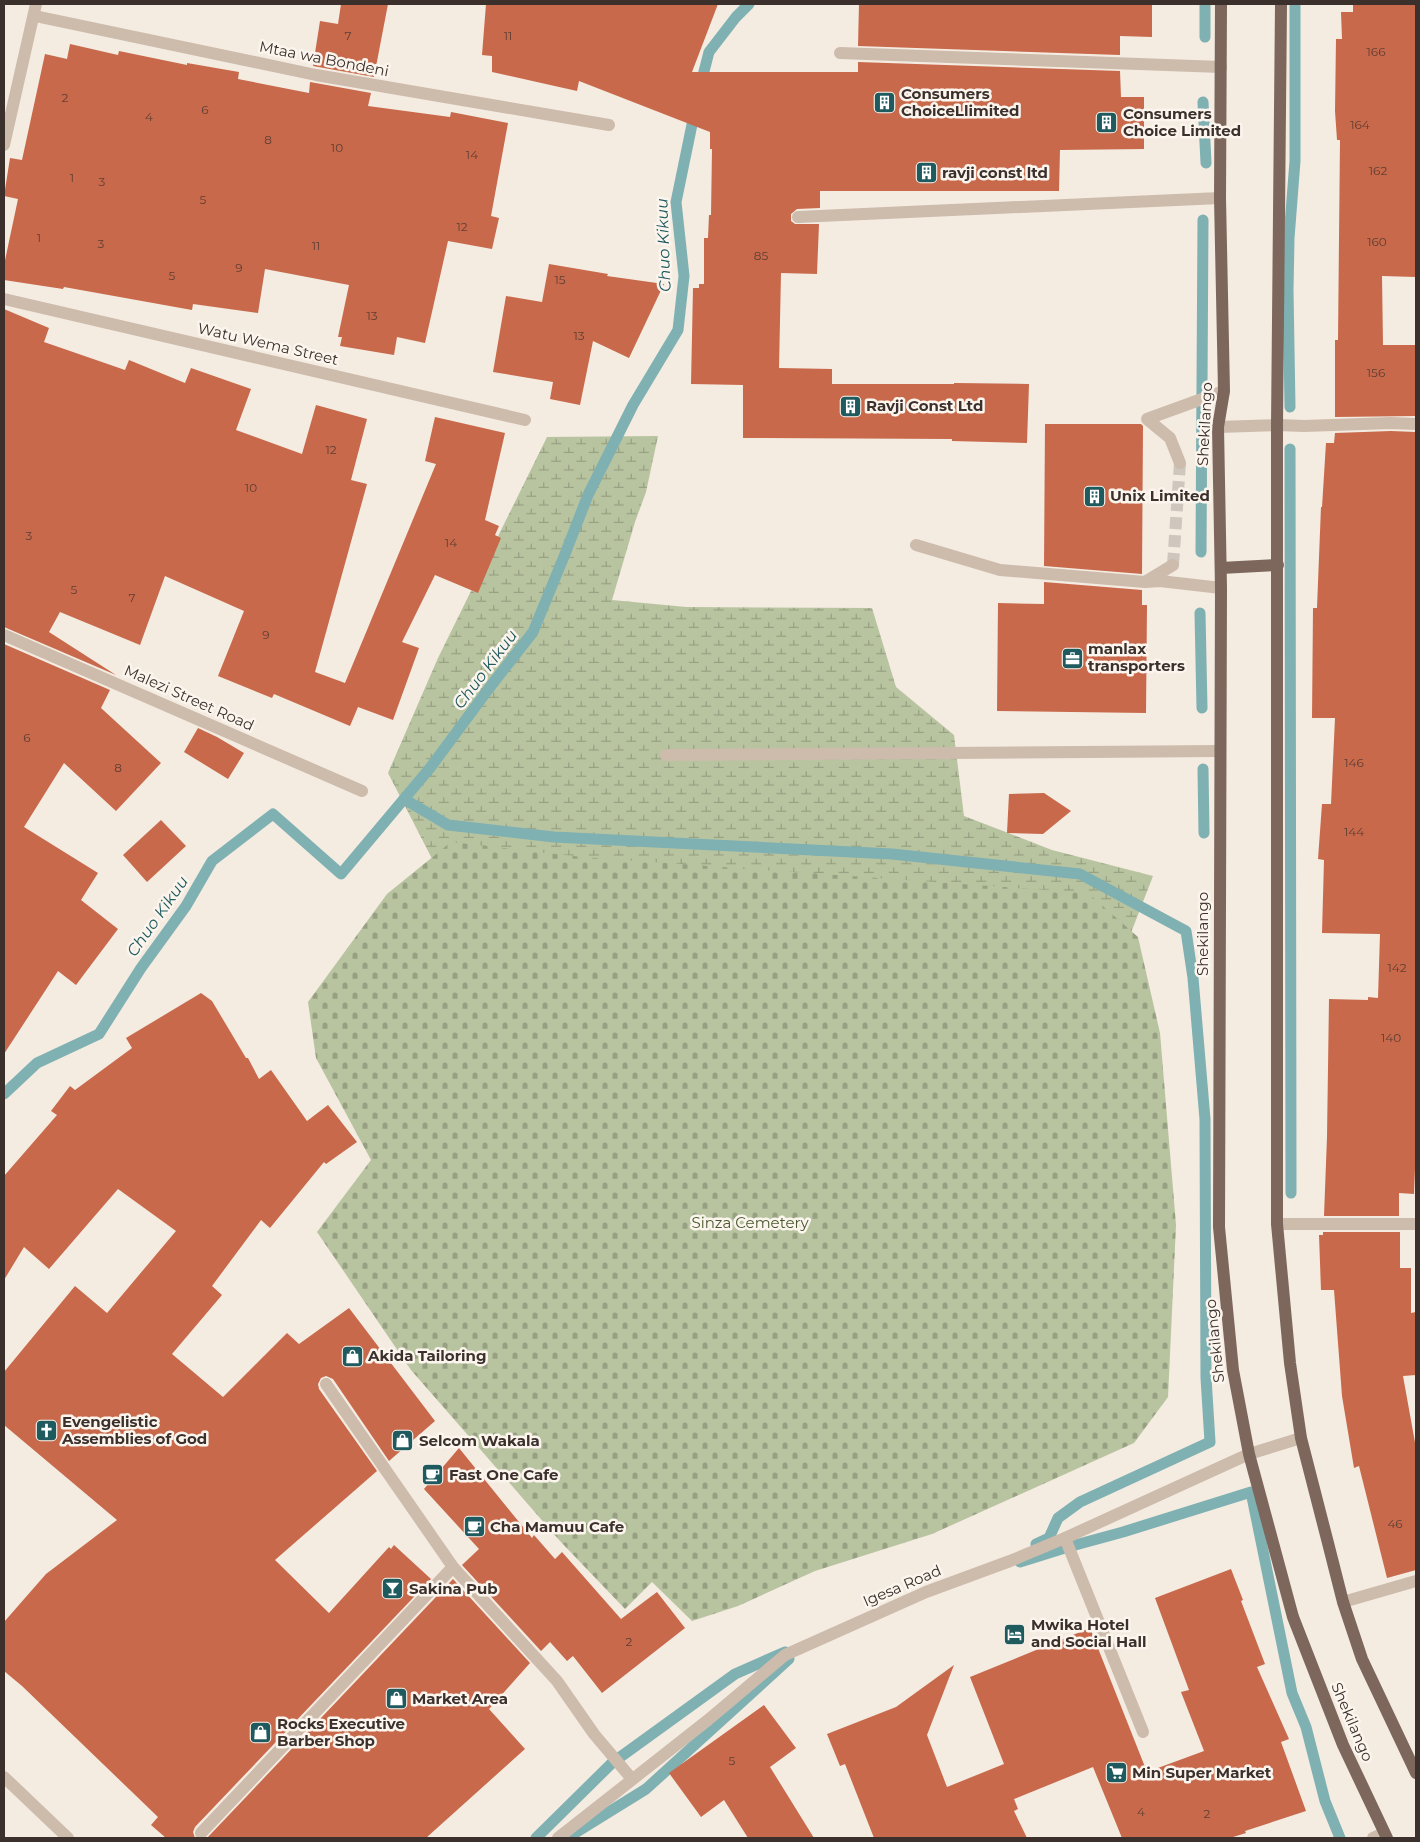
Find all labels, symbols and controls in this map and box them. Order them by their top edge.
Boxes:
house number: 7 [344,28,352,43]
house number: 11 [504,28,512,43]
street label: Mtaa wa Bondeni [258,37,391,80]
house number: 166 [1367,44,1385,59]
place label: Consumers ChoiceLlimited [901,84,1019,120]
house number: 2 [62,90,69,105]
building icon: Consumers ChoiceLlimited [873,91,897,115]
house number: 6 [201,102,209,117]
place label: Consumers Choice Limited [1123,104,1241,140]
house number: 4 [145,109,153,124]
building icon: Consumers Choice Limited [1095,111,1119,135]
house number: 164 [1350,117,1370,132]
house number: 8 [264,132,272,147]
house number: 10 [331,140,343,155]
house number: 14 [466,147,478,162]
building icon: ravji const ltd [914,161,938,185]
place label: ravji const ltd [942,163,1048,182]
house number: 162 [1369,163,1387,178]
house number: 1 [70,170,74,185]
house number: 3 [99,174,106,189]
house number: 5 [200,192,207,207]
water label: Chuo Kikuu [652,198,675,292]
house number: 12 [456,219,468,234]
house number: 1 [37,230,41,245]
house number: 160 [1367,234,1387,249]
house number: 3 [98,236,105,251]
house number: 11 [312,238,320,253]
house number: 85 [754,248,768,263]
house number: 9 [235,260,243,275]
house number: 5 [169,268,176,283]
house number: 15 [554,272,566,287]
house number: 13 [366,308,378,323]
street label: Watu Wema Street [196,318,340,369]
house number: 13 [573,328,585,343]
house number: 156 [1367,365,1385,380]
street label: Shekilango [1193,381,1216,466]
building icon: Ravji Const Ltd [838,394,862,418]
place label: Ravji Const Ltd [866,396,983,415]
house number: 12 [325,442,337,457]
house number: 10 [245,480,257,495]
building icon: Unix Limited [1082,484,1106,508]
place label: Unix Limited [1110,486,1210,505]
house number: 3 [26,528,33,543]
house number: 14 [445,535,457,550]
house number: 5 [71,582,78,597]
house number: 7 [128,590,136,605]
water label: Chuo Kikuu [450,626,521,712]
house number: 9 [262,627,270,642]
place label: manlax transporters [1088,639,1185,675]
office icon: manlax transporters [1060,646,1084,670]
street label: Malezi Street Road [121,660,257,735]
house number: 6 [23,730,31,745]
house number: 146 [1344,755,1364,770]
house number: 8 [114,760,122,775]
house number: 144 [1344,824,1364,839]
water label: Chuo Kikuu [123,872,192,960]
street label: Shekilango [1193,892,1212,976]
house number: 142 [1387,960,1407,975]
house number: 140 [1381,1030,1401,1045]
park label: Sinza Cemetery [691,1213,809,1232]
street label: Shekilango [1201,1298,1228,1384]
shop icon: Akida Tailoring [340,1344,364,1368]
place label: Akida Tailoring [367,1346,487,1365]
place label: Evengelistic Assemblies of God [61,1412,207,1448]
church icon: Evengelistic Assemblies of God [34,1419,58,1443]
shop icon: Selcom Wakala [391,1429,415,1453]
place label: Selcom Wakala [419,1431,540,1450]
cafe icon: Fast One Cafe [421,1463,445,1487]
place label: Fast One Cafe [449,1465,558,1484]
cafe icon: Cha Mamuu Cafe [462,1515,486,1539]
house number: 46 [1387,1516,1403,1531]
place label: Cha Mamuu Cafe [490,1517,624,1536]
street label: Igesa Road [860,1561,944,1611]
bar icon: Sakina Pub [381,1577,405,1601]
place label: Sakina Pub [409,1579,498,1598]
place label: Mwika Hotel and Social Hall [1031,1615,1146,1651]
hotel icon: Mwika Hotel and Social Hall [1003,1622,1027,1646]
house number: 2 [626,1634,633,1649]
street label: Shekilango [1327,1679,1378,1764]
shop icon: Market Area [384,1687,408,1711]
place label: Market Area [412,1689,508,1708]
place label: Rocks Executive Barber Shop [277,1714,405,1750]
shop icon: Rocks Executive Barber Shop [249,1721,273,1745]
house number: 5 [729,1753,736,1768]
supermarket icon: Min Super Market [1104,1761,1128,1785]
place label: Min Super Market [1132,1763,1272,1782]
house number: 4 [1137,1804,1145,1819]
house number: 2 [1204,1806,1211,1821]

